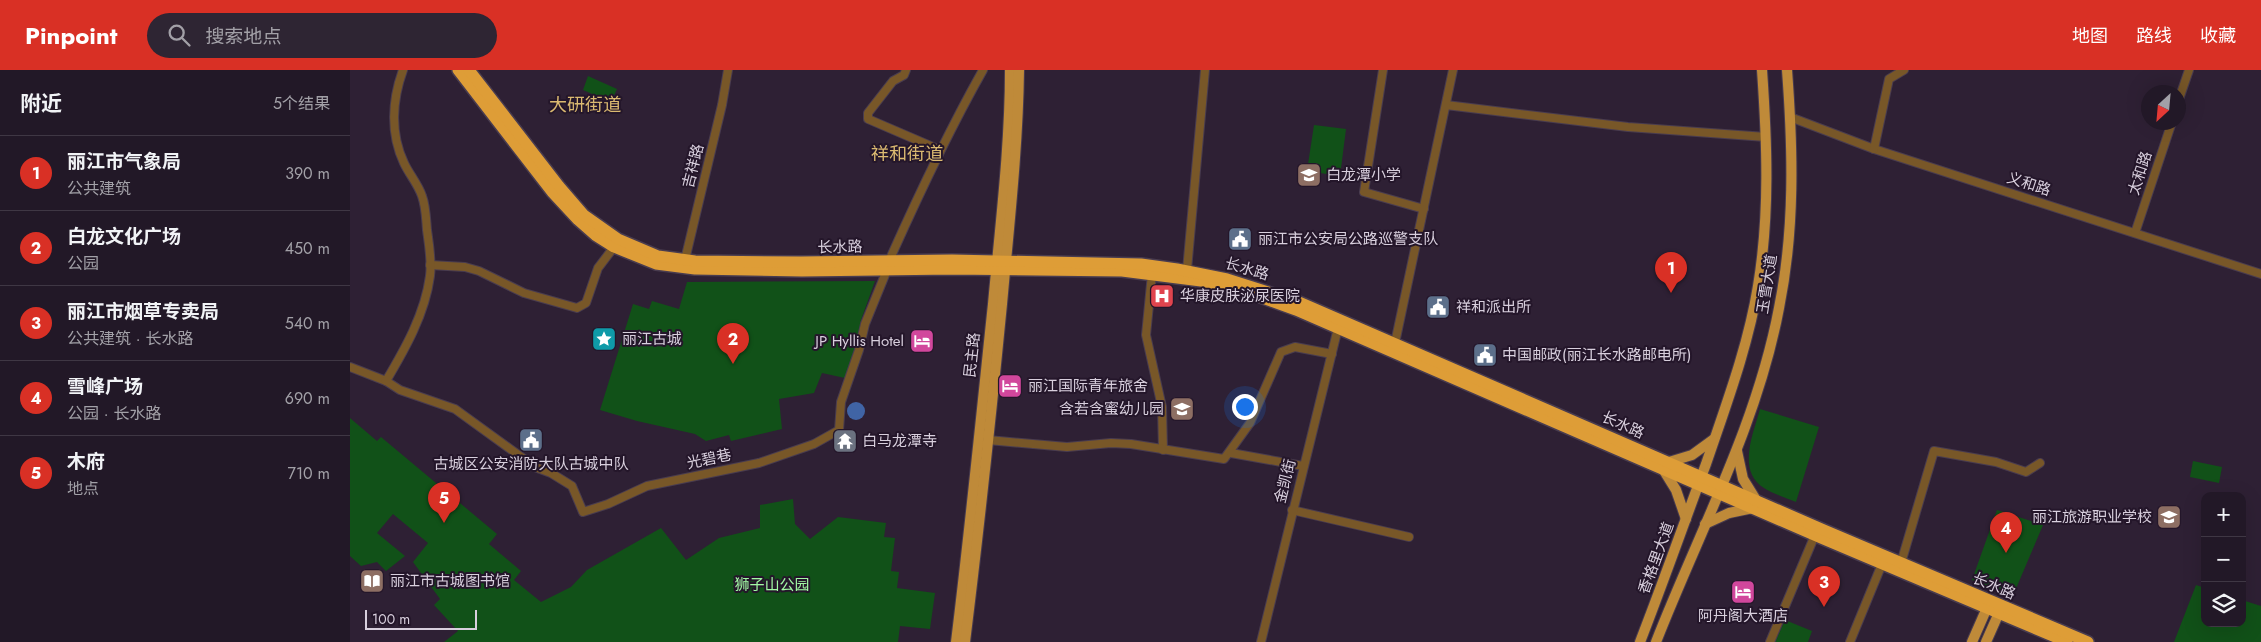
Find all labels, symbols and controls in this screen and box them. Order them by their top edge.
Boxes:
search box [147,13,497,58]
text: Pinpoint [25,18,117,53]
icon: search [165,21,193,49]
text: 搜索地点 [205,23,281,50]
text: 地图 [2072,23,2108,49]
text: 路线 [2136,23,2172,49]
text: 收藏 [2200,23,2236,49]
north arrow [2141,85,2186,130]
text: 附近 [20,89,62,119]
text: 5个结果 [273,92,330,115]
district label: 大研街道 [549,92,621,118]
street label: 吉祥路 [677,141,709,191]
district label: 祥和街道 [871,141,943,167]
text: 丽江市气象局 [67,148,181,175]
street label: 太和路 [2123,148,2157,198]
text: 1 [32,162,40,185]
text: 390 m [285,162,330,185]
school or university icon: 白龙潭小学 [1296,162,1322,188]
place label: 白龙潭小学 [1326,164,1401,186]
street label: 义和路 [2004,167,2054,201]
text: 公共建筑 [67,177,131,200]
text: 白龙文化广场 [67,223,181,250]
public building icon: 丽江市公安局公路巡警支队 [1227,226,1253,252]
place label: 丽江市公安局公路巡警支队 [1258,228,1438,250]
street label: 长水路 [817,236,863,258]
text: 2 [31,237,41,260]
text: 450 m [285,237,330,260]
text: 公园 [67,252,99,275]
street label: 长水路 [1222,252,1272,286]
pin: 1 [1655,252,1687,293]
street label: 玉雪大道 [1751,253,1783,315]
hospital icon: 华康皮肤泌尿医院 [1149,283,1175,309]
place label: 华康皮肤泌尿医院 [1180,285,1300,307]
public building icon: 祥和派出所 [1425,294,1451,320]
place label: 祥和派出所 [1456,296,1531,318]
text: 丽江市烟草专卖局 [67,298,219,325]
text: 3 [31,312,41,335]
text: 540 m [285,312,330,335]
pin: 2 [717,323,749,364]
place icon: 丽江古城 [591,326,617,352]
text: 公共建筑 · 长水路 [67,327,193,350]
place label: 丽江古城 [622,328,682,350]
hotel icon: JP Hyllis Hotel [909,328,935,354]
place label: JP Hyllis Hotel [813,330,904,352]
street label: 民主路 [959,331,985,379]
public building icon: 中国邮政(丽江长水路邮电所) [1472,342,1498,368]
place label: 中国邮政(丽江长水路邮电所) [1502,344,1691,366]
text: 雪峰广场 [67,373,143,400]
hotel icon: 丽江国际青年旅舍 [997,373,1023,399]
place label: 丽江国际青年旅舍 [1028,375,1148,397]
text: 4 [30,387,42,410]
text: 690 m [285,387,330,410]
your location [1232,394,1258,420]
school or university icon: 含若含蜜幼儿园 [1169,396,1195,422]
place label: 含若含蜜幼儿园 [1059,398,1164,420]
text: 公园 · 长水路 [67,402,161,425]
street label: 长水路 [1598,406,1648,444]
public building icon: 古城区公安消防大队古城中队 [518,427,544,453]
temple icon: 白马龙潭寺 [832,428,858,454]
place label: 白马龙潭寺 [862,430,937,452]
street label: 光碧巷 [685,444,733,474]
text: 木府 [67,448,105,475]
place label: 古城区公安消防大队古城中队 [433,453,629,475]
street label: 金凯街 [1269,456,1301,506]
text: 5 [31,462,41,485]
text: 710 m [288,462,330,485]
text: 地点 [67,477,99,500]
pin: 5 [428,482,460,523]
map controls [2201,492,2246,627]
button: + [2201,492,2246,537]
school or university icon: 丽江旅游职业学校 [2156,504,2182,530]
place label: 丽江旅游职业学校 [2032,506,2152,528]
pin: 4 [1990,512,2022,553]
street label: 香格里大道 [1633,519,1679,597]
button: − [2201,537,2246,582]
pin: 3 [1808,566,1840,607]
street label: 长水路 [1969,567,2019,605]
library icon: 丽江市古城图书馆 [359,568,385,594]
place label: 丽江市古城图书馆 [390,570,510,592]
park label: 狮子山公园 [734,574,810,596]
hotel icon: 阿丹阁大酒店 [1730,579,1756,605]
button: layers [2201,582,2246,627]
place label: 阿丹阁大酒店 [1698,605,1788,627]
scale bar [365,607,478,630]
text: 100 m [372,609,410,629]

